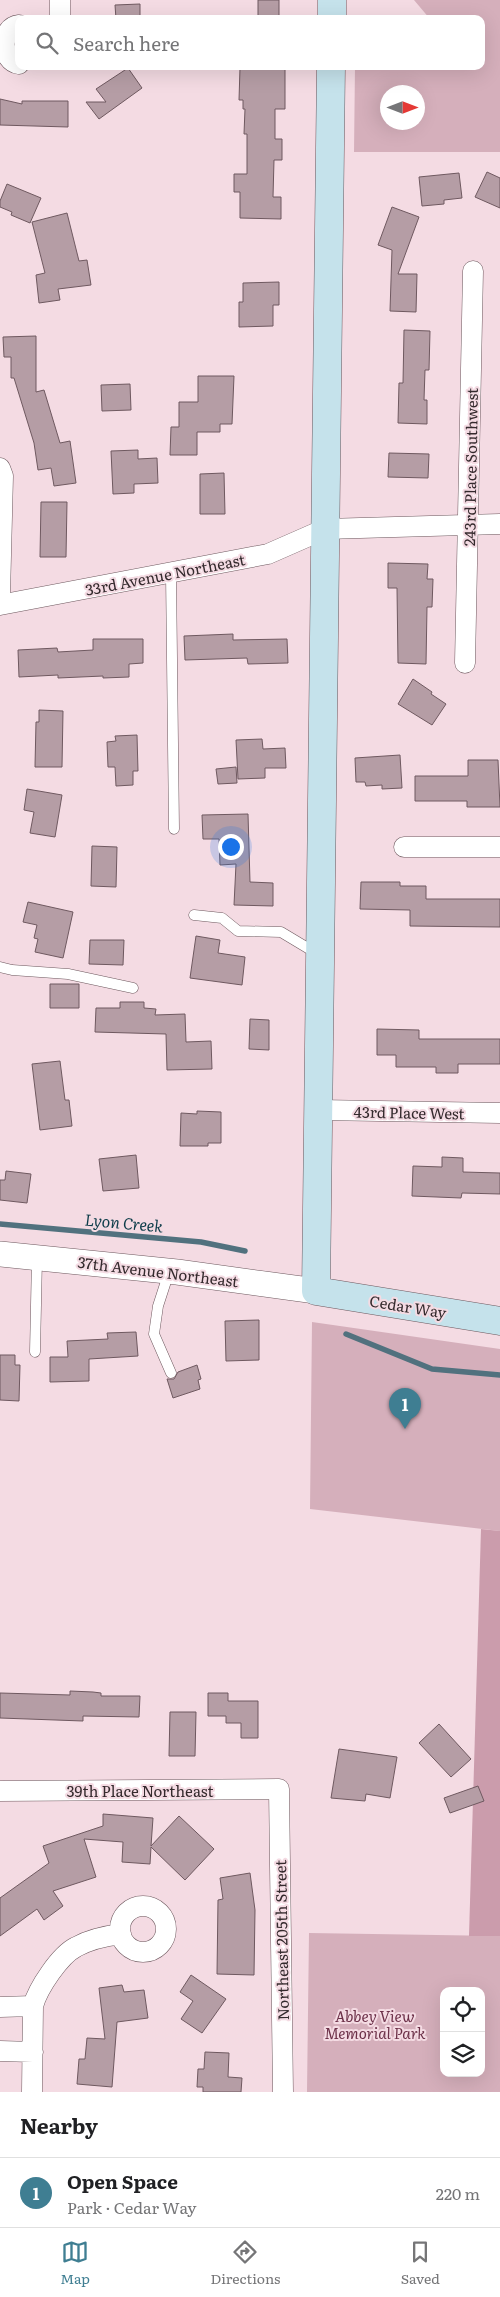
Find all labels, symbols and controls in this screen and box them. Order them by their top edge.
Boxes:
search box [15,15,485,70]
icon: search [33,29,61,57]
text: Search here [73,29,180,57]
north arrow [380,85,425,130]
street label: 243rd Place Southwest [457,388,483,546]
street label: 33rd Avenue Northeast [83,547,247,601]
your location [218,834,244,860]
street label: 43rd Place West [353,1100,465,1124]
water label: Lyon Creek [84,1207,164,1237]
street label: 37th Avenue Northeast [76,1250,240,1292]
street label: Cedar Way [368,1289,448,1323]
pin: 1 [389,1388,421,1429]
street label: 39th Place Northeast [66,1779,214,1802]
street label: Northeast 205th Street [268,1859,294,2021]
map controls [440,1987,485,2077]
button: locate [440,1987,485,2032]
park label: Abbey View Memorial Park [325,2004,426,2044]
button: layers [440,2032,485,2077]
text: Nearby [20,2109,98,2140]
text: Open Space [67,2167,178,2195]
text: 1 [33,2181,39,2205]
text: 220 m [436,2181,480,2205]
text: Park · Cedar Way [67,2195,197,2219]
tab: Map [60,2238,90,2288]
tab: Directions [210,2238,280,2288]
tab: Saved [401,2238,440,2288]

